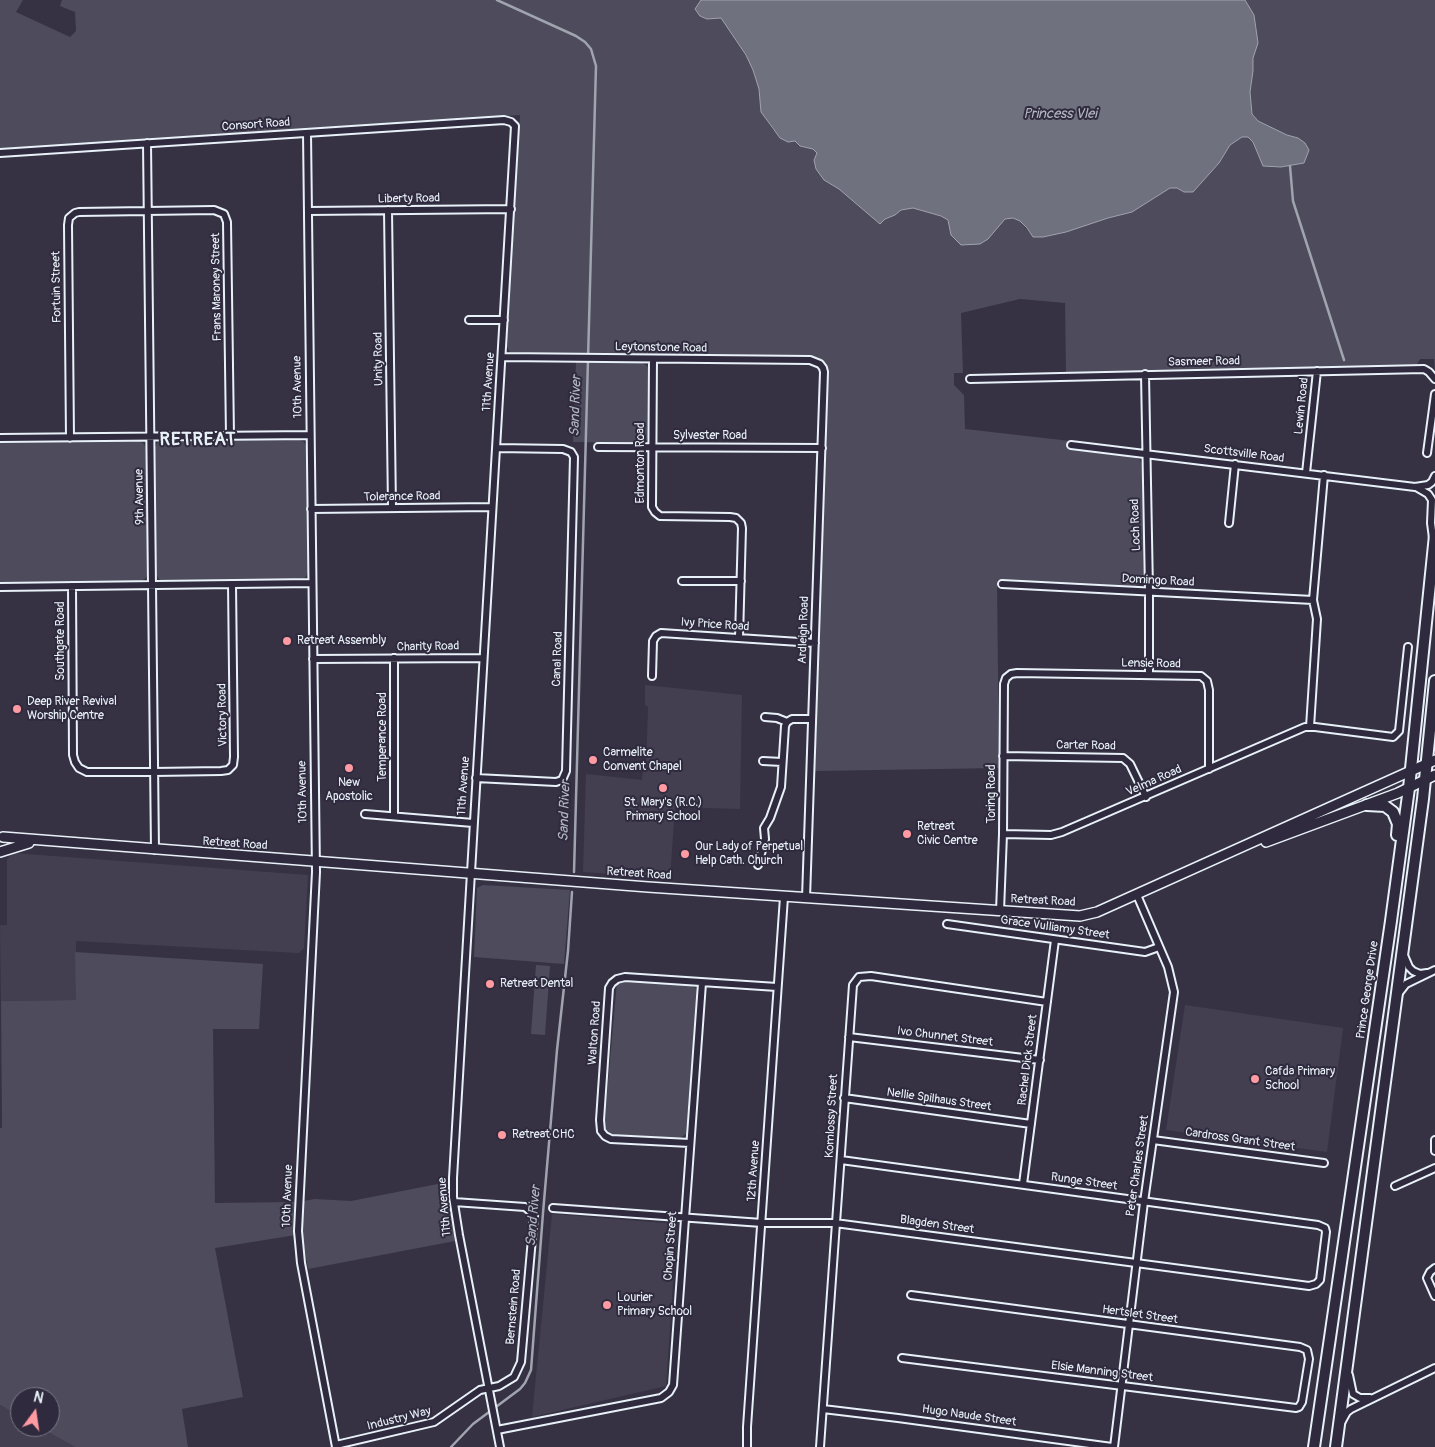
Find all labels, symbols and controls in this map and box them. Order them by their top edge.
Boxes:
water label: Princess Vlei [1023,106,1097,122]
street label: Consort Road [221,115,291,135]
street label: Liberty Road [378,191,440,207]
street label: Frans Maroney Street [209,232,225,342]
street label: Fortuin Street [49,251,65,323]
street label: Unity Road [371,332,387,386]
street label: Leytonstone Road [615,340,707,356]
street label: 11th Avenue [480,352,498,412]
street label: Sasmeer Road [1168,354,1240,370]
street label: 10th Avenue [290,355,306,419]
water label: Sand River [567,375,585,437]
street label: Lewin Road [1292,377,1312,435]
street label: Edmonton Road [634,422,648,504]
district label: RETREAT [159,429,237,451]
street label: Sylvester Road [673,429,747,443]
street label: Scottsville Road [1203,442,1285,466]
street label: 9th Avenue [132,469,148,525]
street label: Tolerance Road [363,489,441,505]
street label: Loch Road [1128,499,1144,551]
street label: Domingo Road [1121,572,1195,590]
street label: Ardleigh Road [796,596,812,664]
street label: Southgate Road [54,601,68,681]
street label: Ivy Price Road [680,615,750,635]
street label: Canal Road [550,631,566,687]
place label: Retreat Assembly [297,634,386,648]
marker: Retreat Assembly [281,635,293,647]
street label: Charity Road [397,639,459,655]
street label: Lensie Road [1121,656,1181,672]
street label: Victory Road [215,683,231,747]
street label: Temperance Road [376,692,390,782]
place label: Deep River Revival Worship Centre [27,695,117,723]
marker: Deep River Revival Worship Centre [11,703,23,715]
street label: Carter Road [1056,738,1116,754]
place label: Carmelite Convent Chapel [603,746,682,774]
marker: Carmelite Convent Chapel [587,754,599,766]
street label: 11th Avenue [455,756,473,816]
street label: 10th Avenue [295,760,311,824]
marker: New Apostolic [343,762,355,774]
street label: Velma Road [1124,762,1184,800]
street label: Toring Road [985,764,999,824]
place label: New Apostolic [325,776,373,804]
water label: Sand River [556,780,574,842]
marker: St. Mary's (R.C.) Primary School [657,782,669,794]
place label: St. Mary's (R.C.) Primary School [624,796,702,824]
place label: Retreat Civic Centre [917,820,978,848]
marker: Retreat Civic Centre [901,828,913,840]
street label: Retreat Road [202,835,268,853]
place label: Our Lady of Perpetual Help Cath. Church [695,840,803,868]
marker: Our Lady of Perpetual Help Cath. Church [679,848,691,860]
street label: Retreat Road [606,865,672,883]
street label: Retreat Road [1010,892,1076,910]
street label: Grace Vulliamy Street [1000,913,1110,943]
street label: Prince George Drive [1354,940,1382,1040]
place label: Retreat Dental [500,977,573,991]
marker: Retreat Dental [484,978,496,990]
street label: Walton Road [586,1001,604,1065]
street label: Rachel Dick Street [1015,1014,1041,1106]
street label: Ivo Chunnet Street [896,1024,994,1050]
place label: Cafda Primary School [1265,1065,1335,1093]
marker: Cafda Primary School [1249,1073,1261,1085]
street label: Komlossy Street [823,1074,841,1158]
street label: Nellie Spilhaus Street [886,1086,992,1114]
street label: Peter Charles Street [1124,1114,1152,1218]
street label: Cardross Grant Street [1184,1125,1296,1155]
place label: Retreat CHC [512,1128,575,1142]
marker: Retreat CHC [496,1129,508,1141]
street label: 12th Avenue [745,1140,763,1202]
street label: 10th Avenue [280,1164,296,1228]
street label: Runge Street [1050,1170,1118,1194]
street label: 11th Avenue [435,1177,455,1237]
water label: Sand River [523,1185,545,1247]
street label: Chopin Street [661,1211,681,1281]
street label: Blagden Street [899,1213,975,1237]
street label: Bernstein Road [504,1269,524,1345]
place label: Lourier Primary School [617,1291,692,1319]
marker: Lourier Primary School [601,1299,613,1311]
street label: Hertslet Street [1101,1303,1179,1327]
street label: Elsie Manning Street [1050,1359,1154,1385]
north arrow [10,1387,60,1437]
text: N [32,1389,45,1407]
street label: Hugo Naude Street [921,1402,1017,1430]
street label: Industry Way [366,1404,432,1434]

